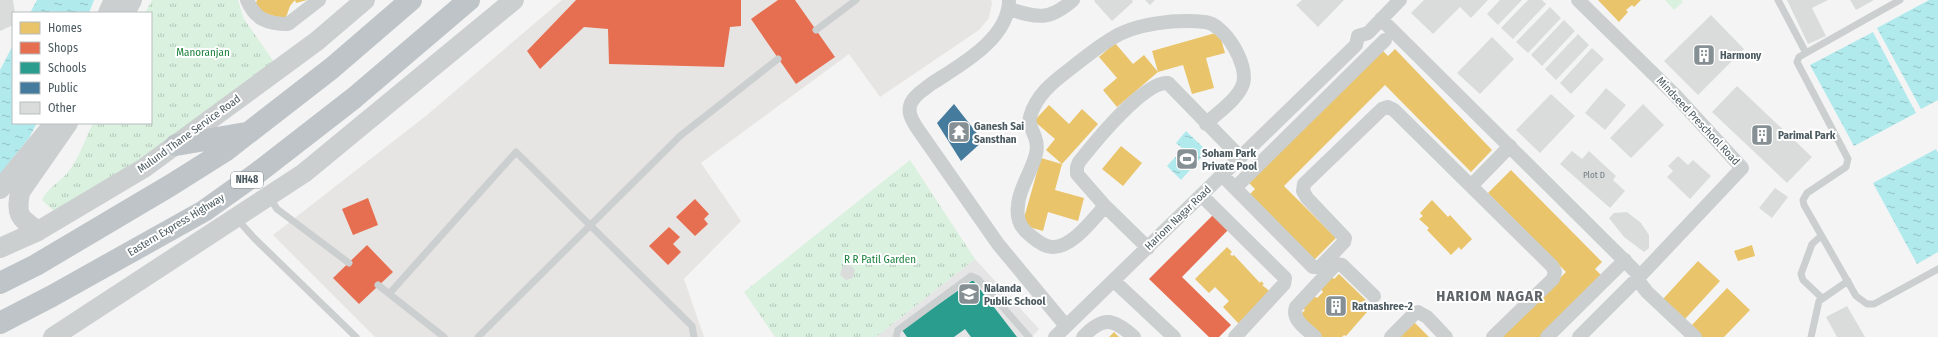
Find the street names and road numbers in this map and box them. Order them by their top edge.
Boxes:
street label: Mindseed Preschool Road [1654,74,1742,168]
street label: Mulund Thane Service Road [135,92,243,176]
road number: NH48 [231,172,263,188]
street label: Hariom Nagar Road [1142,183,1214,253]
street label: Eastern Express Highway [125,191,227,259]

